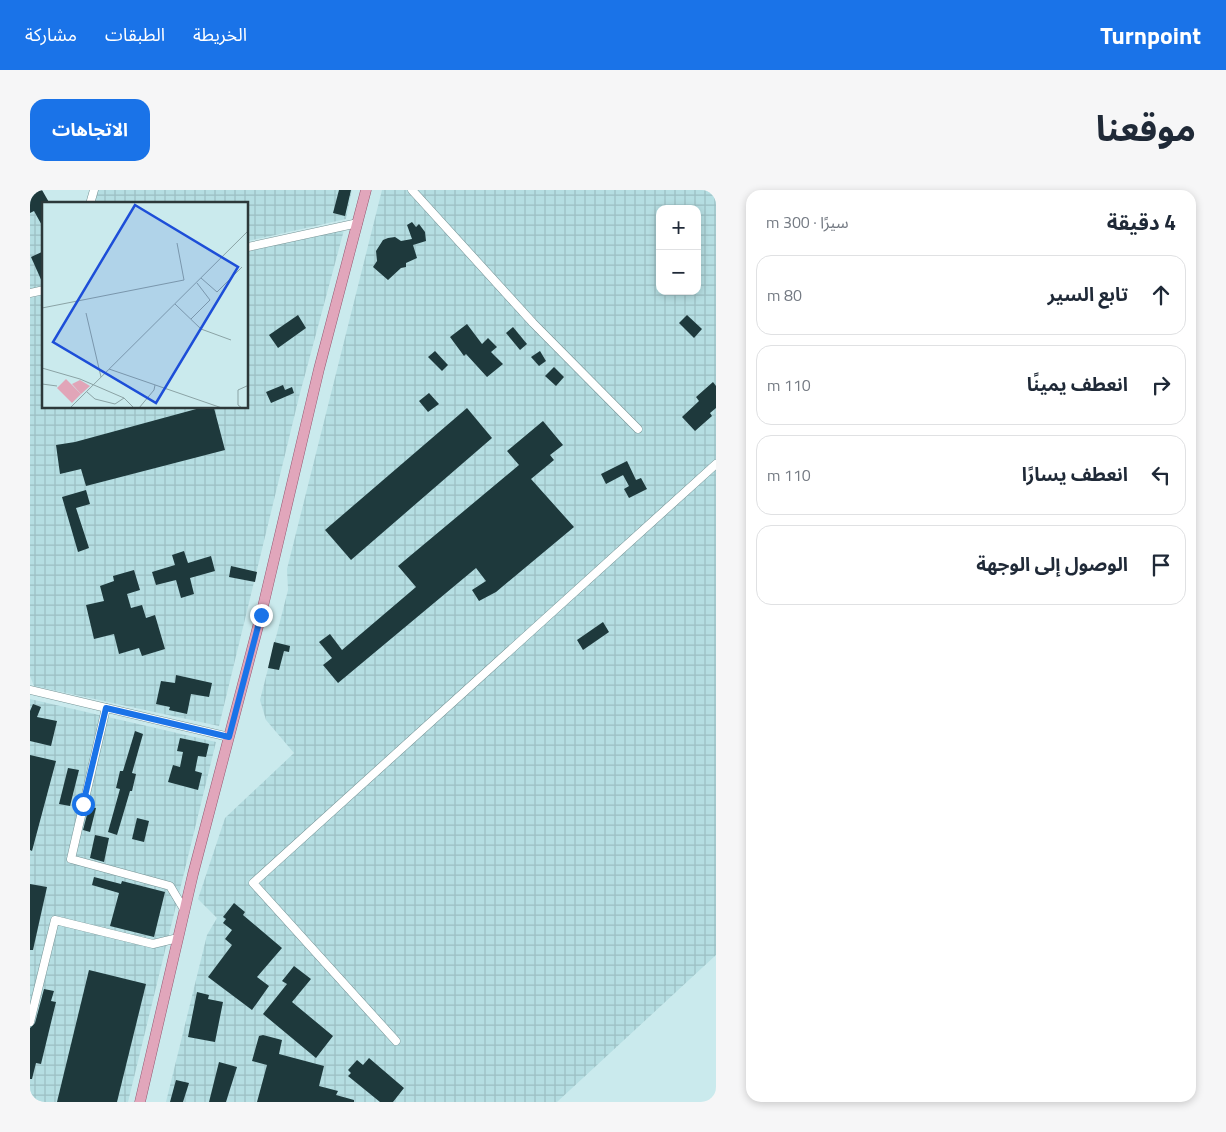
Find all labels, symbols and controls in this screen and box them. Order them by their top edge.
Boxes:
text: Turnpoint [1100,17,1201,53]
text: مشاركة [25,21,77,48]
text: الطبقات [105,21,165,48]
text: الخريطة [193,21,247,48]
button: الاتجاهات [30,99,150,161]
text: موقعنا [1096,101,1196,155]
inset map [42,202,249,409]
map controls [656,205,701,295]
button: + [656,205,701,250]
text: 4 دقيقة [1107,206,1176,238]
text: سيرًا · 300 m [766,210,849,234]
button: − [656,250,701,295]
text: تابع السير [1048,279,1128,308]
icon: ahead [1147,281,1175,309]
text: 80 m [767,283,802,307]
text: انعطف يمينًا [1027,369,1128,398]
icon: right [1147,371,1175,399]
text: 110 m [767,373,811,397]
text: انعطف يسارًا [1022,459,1128,488]
icon: left [1147,461,1175,489]
text: 110 m [767,463,811,487]
text: الوصول إلى الوجهة [976,549,1128,578]
icon: arrive [1147,551,1175,579]
route end [250,604,273,627]
route start [72,793,95,816]

